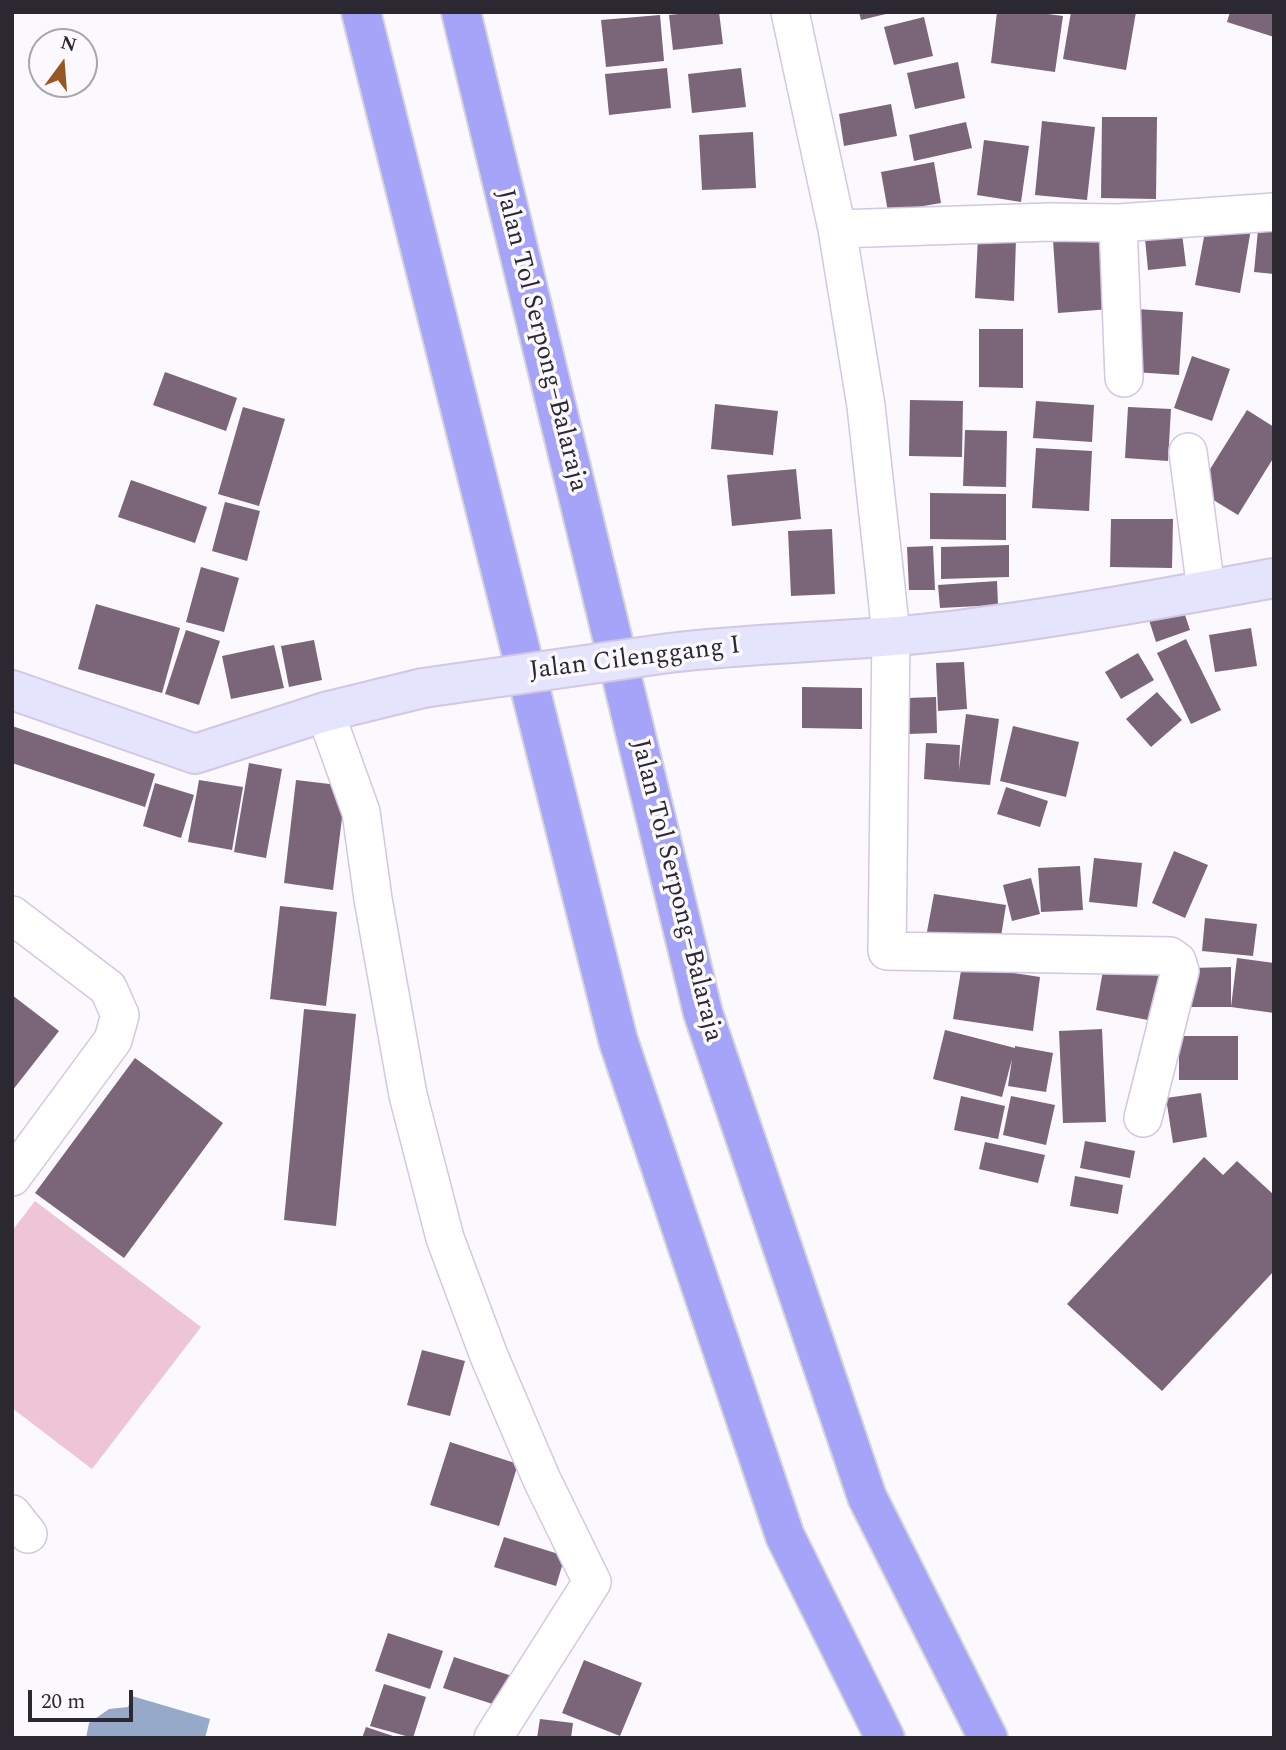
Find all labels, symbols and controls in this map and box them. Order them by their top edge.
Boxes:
north arrow [28,28,98,98]
text: N [57,28,80,60]
street label: Jalan Tol Serpong–Balaraja [487,187,593,495]
street label: Jalan Cilenggang I [528,632,742,688]
street label: Jalan Tol Serpong–Balaraja [622,737,728,1045]
scale bar [32,1676,136,1720]
text: 20 m [41,1686,85,1718]

